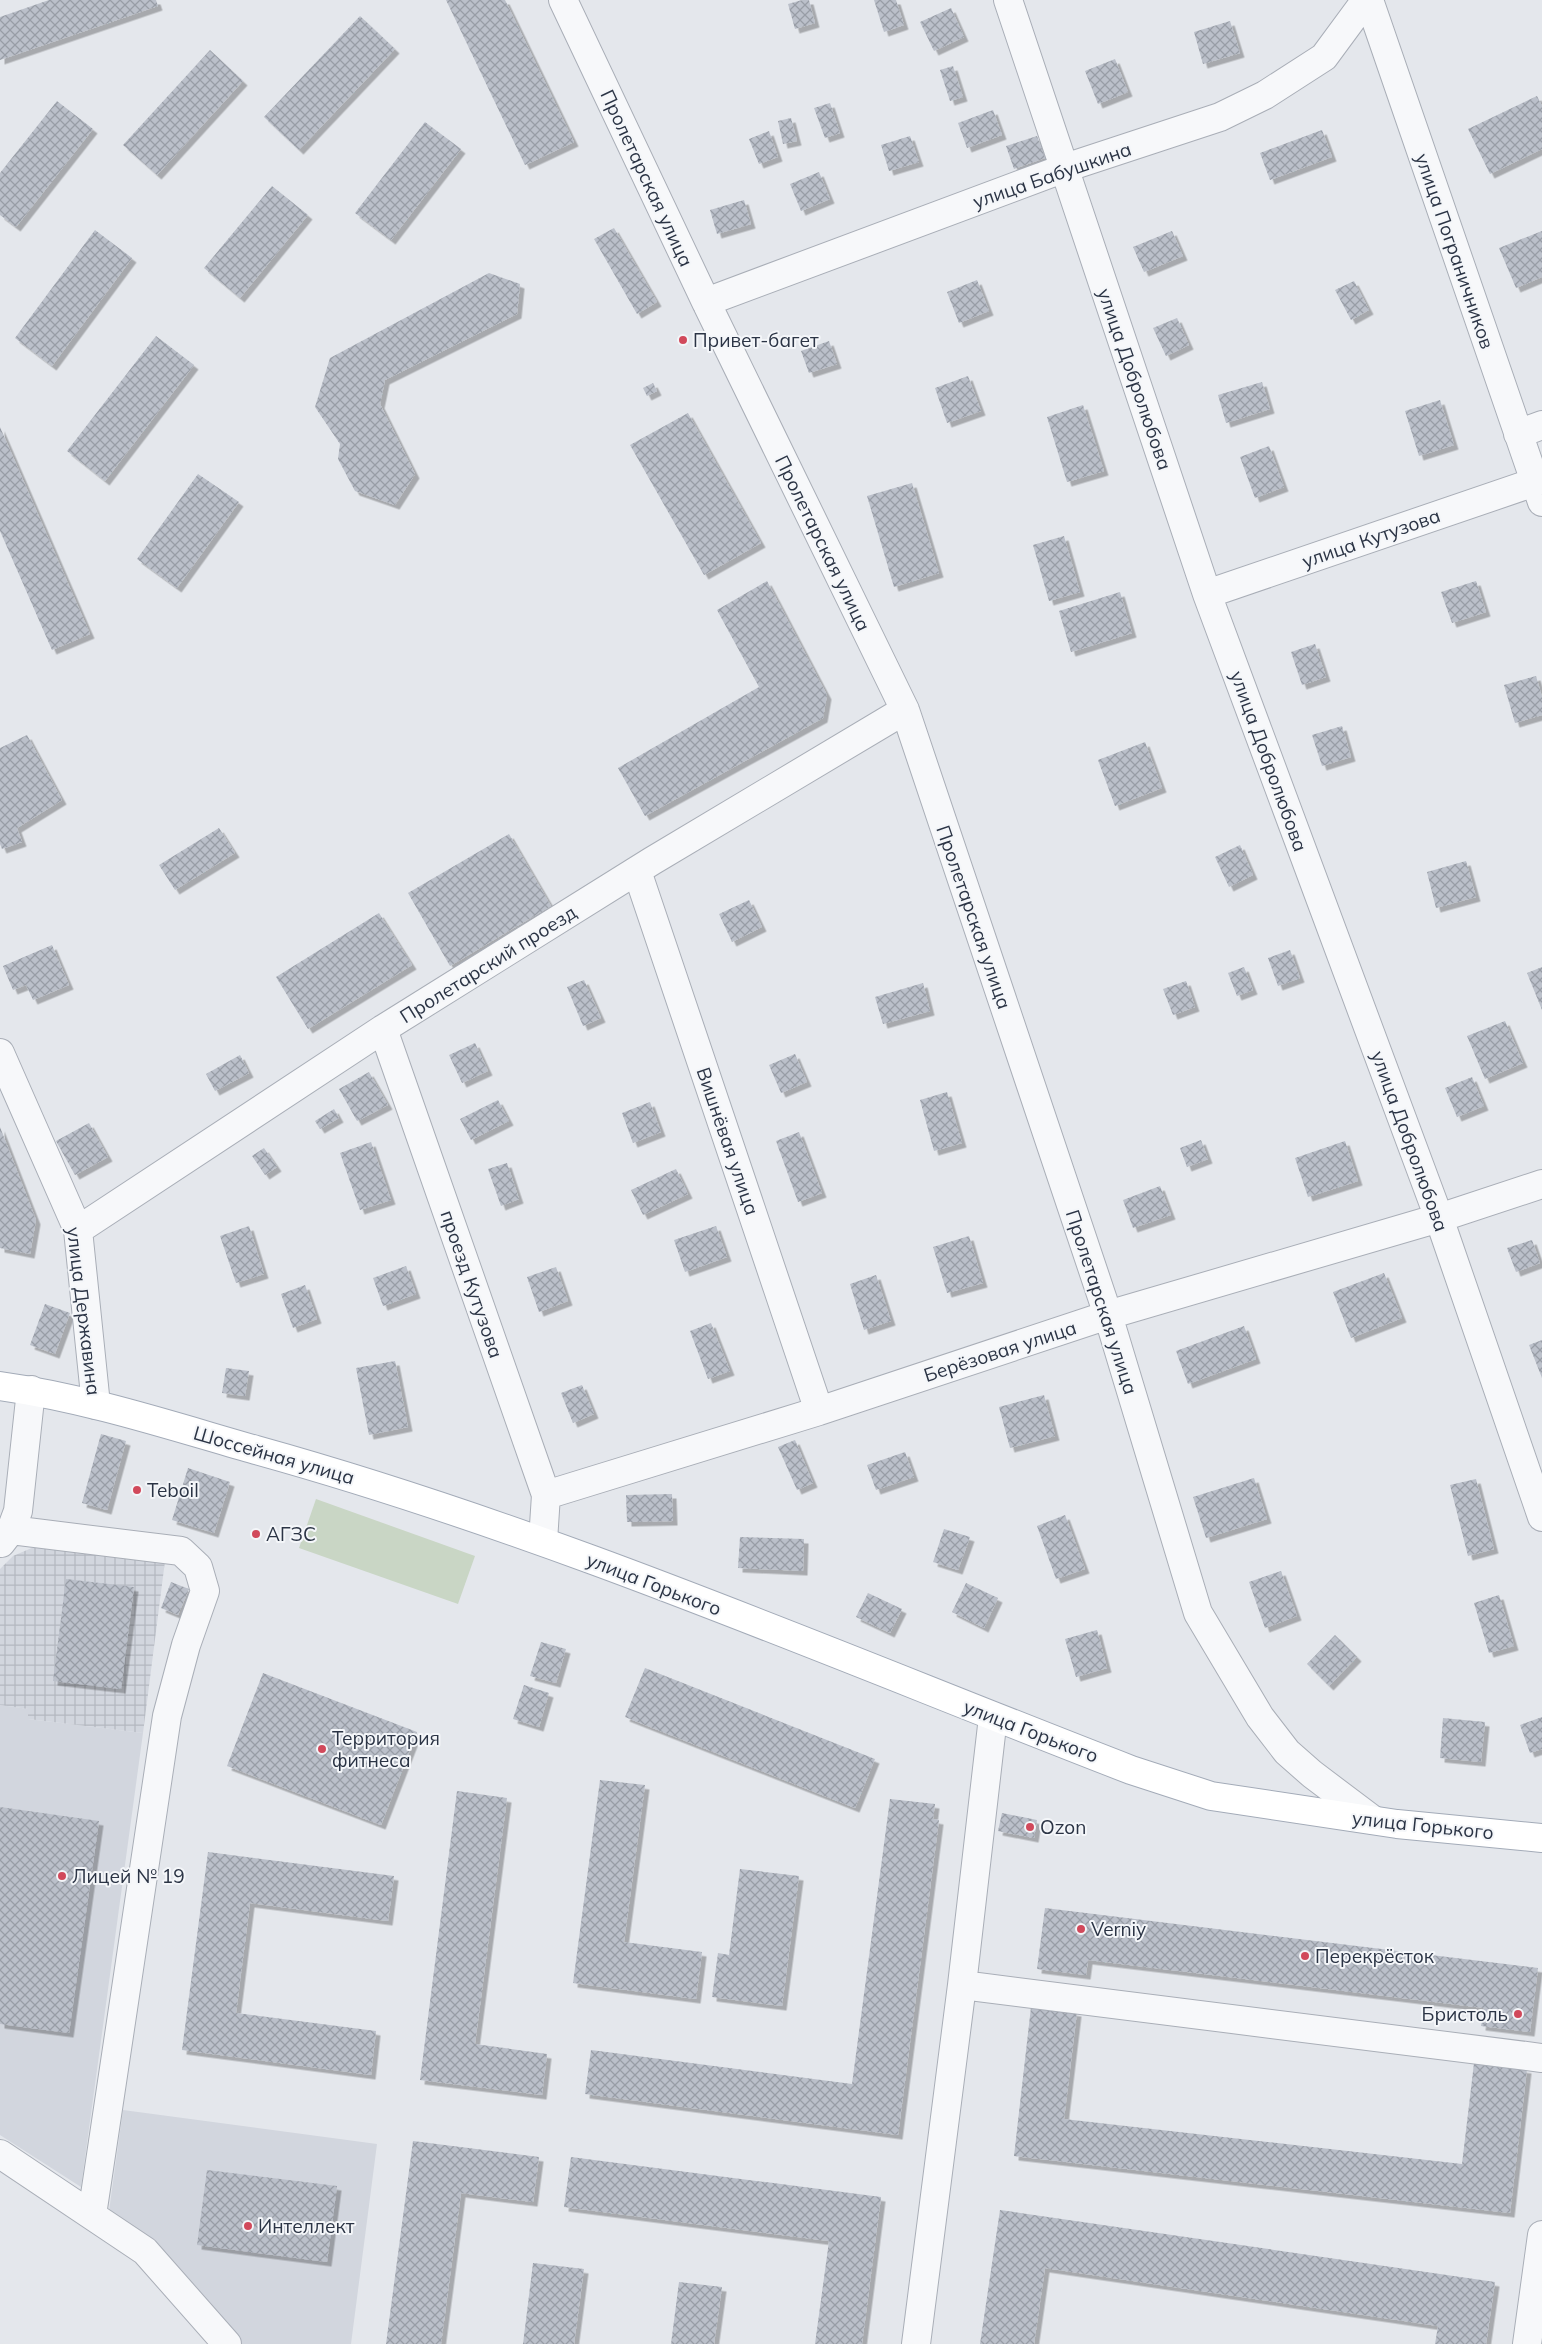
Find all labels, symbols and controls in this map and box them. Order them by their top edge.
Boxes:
street label: Пролетарская улица [595,86,699,270]
street label: улица Бабушкина [970,137,1134,213]
street label: улица Пограничников [1410,150,1500,352]
street label: улица Добролюбова [1093,285,1177,473]
place label: Привет-багет [693,328,819,352]
marker: Привет-багет [677,334,689,346]
street label: Пролетарская улица [770,451,876,635]
street label: улица Кутузова [1299,503,1443,573]
street label: улица Добролюбова [1225,667,1313,855]
street label: Пролетарская улица [931,822,1017,1012]
street label: Пролетарский проезд [395,900,581,1028]
street label: улица Добролюбова [1366,1047,1454,1235]
street label: Вишнёвая улица [691,1064,765,1218]
street label: проезд Кутузова [435,1207,509,1361]
street label: Пролетарская улица [1061,1207,1143,1397]
street label: улица Державина [62,1225,106,1397]
street label: Берёзовая улица [921,1315,1079,1387]
street label: Шоссейная улица [191,1421,357,1489]
place label: Teboil [147,1478,199,1502]
marker: Teboil [131,1484,143,1496]
place label: АГЗС [266,1522,316,1546]
marker: АГЗС [250,1528,262,1540]
street label: улица Горького [583,1547,725,1621]
street label: улица Горького [960,1694,1102,1768]
place label: Территория фитнеса [332,1726,440,1772]
marker: Территория фитнеса [316,1743,328,1755]
street label: улица Горького [1351,1806,1495,1844]
place label: Ozon [1040,1815,1086,1839]
marker: Ozon [1024,1821,1036,1833]
place label: Лицей № 19 [72,1864,185,1888]
marker: Лицей № 19 [56,1870,68,1882]
place label: Verniy [1091,1917,1146,1941]
marker: Verniy [1075,1923,1087,1935]
place label: Перекрёсток [1315,1944,1435,1968]
marker: Перекрёсток [1299,1950,1311,1962]
place label: Бристоль [1422,2002,1508,2026]
marker: Бристоль [1512,2008,1524,2020]
place label: Интеллект [258,2214,355,2238]
marker: Интеллект [242,2220,254,2232]

